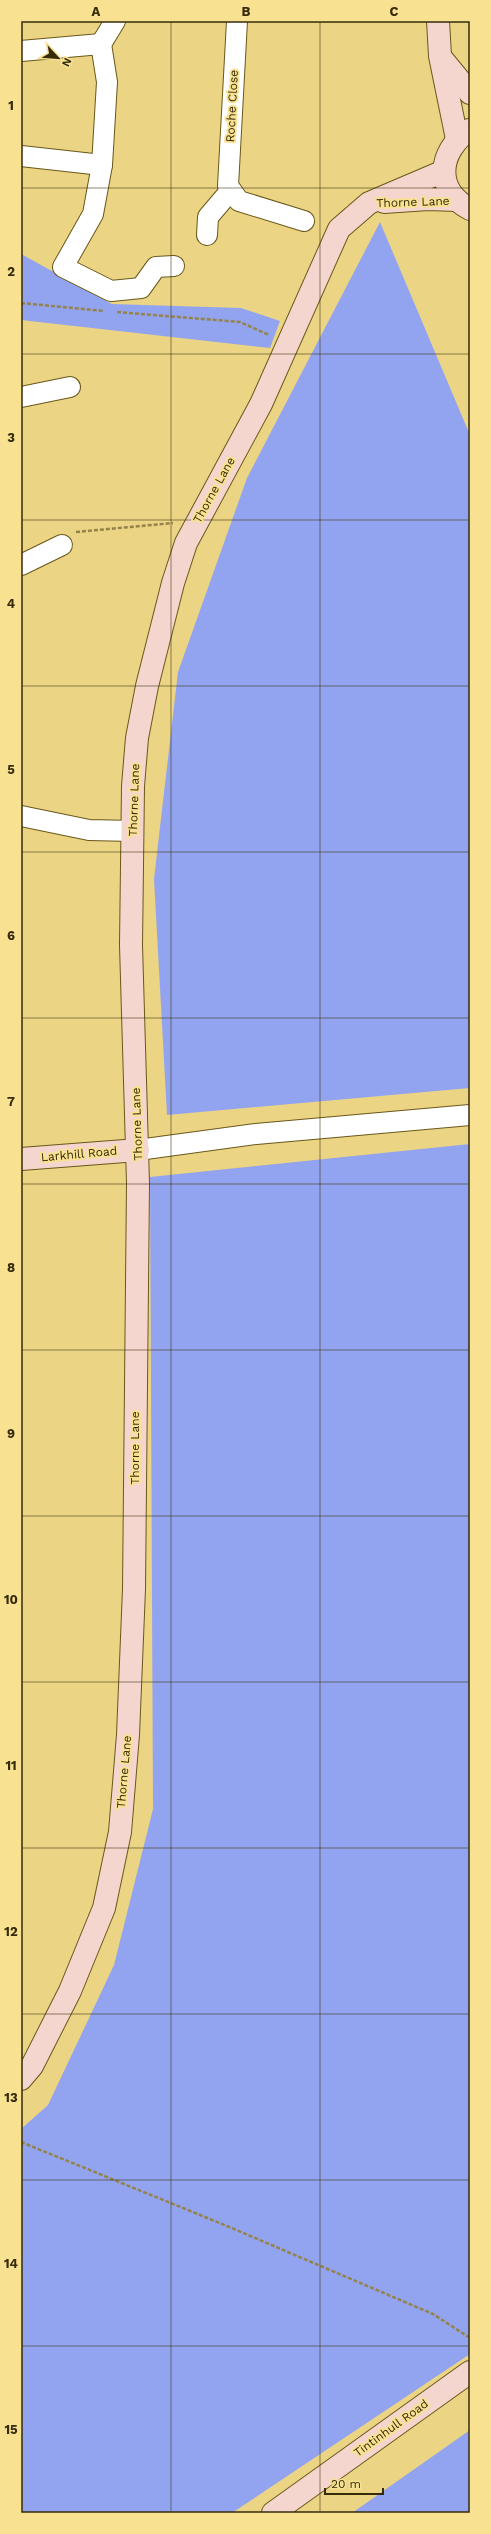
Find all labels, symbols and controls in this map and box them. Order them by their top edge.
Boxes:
text: A [92,4,101,19]
text: B [242,4,251,19]
text: C [390,4,399,19]
north arrow [38,38,78,78]
text: N [59,56,74,69]
street label: Roche Close [223,69,241,143]
text: 1 [8,98,14,113]
street label: Thorne Lane [376,194,450,210]
text: 2 [7,264,15,279]
text: 3 [7,430,15,445]
street label: Thorne Lane [190,454,238,525]
text: 4 [7,596,16,611]
text: 5 [7,762,15,777]
street label: Thorne Lane [126,763,142,837]
text: 6 [7,928,15,943]
street label: Thorne Lane [129,1087,145,1161]
text: 7 [7,1094,15,1109]
street label: Larkhill Road [40,1144,118,1164]
text: 8 [7,1260,15,1275]
street label: Thorne Lane [128,1411,142,1485]
text: 9 [7,1426,15,1441]
text: 10 [4,1592,18,1607]
street label: Thorne Lane [114,1735,134,1809]
text: 11 [5,1758,17,1773]
text: 12 [4,1924,18,1939]
text: 13 [4,2090,18,2105]
text: 14 [4,2256,19,2271]
street label: Tintinhull Road [351,2396,431,2460]
text: 15 [4,2422,18,2437]
scale bar [325,2470,383,2496]
text: 20 m [331,2477,361,2491]

